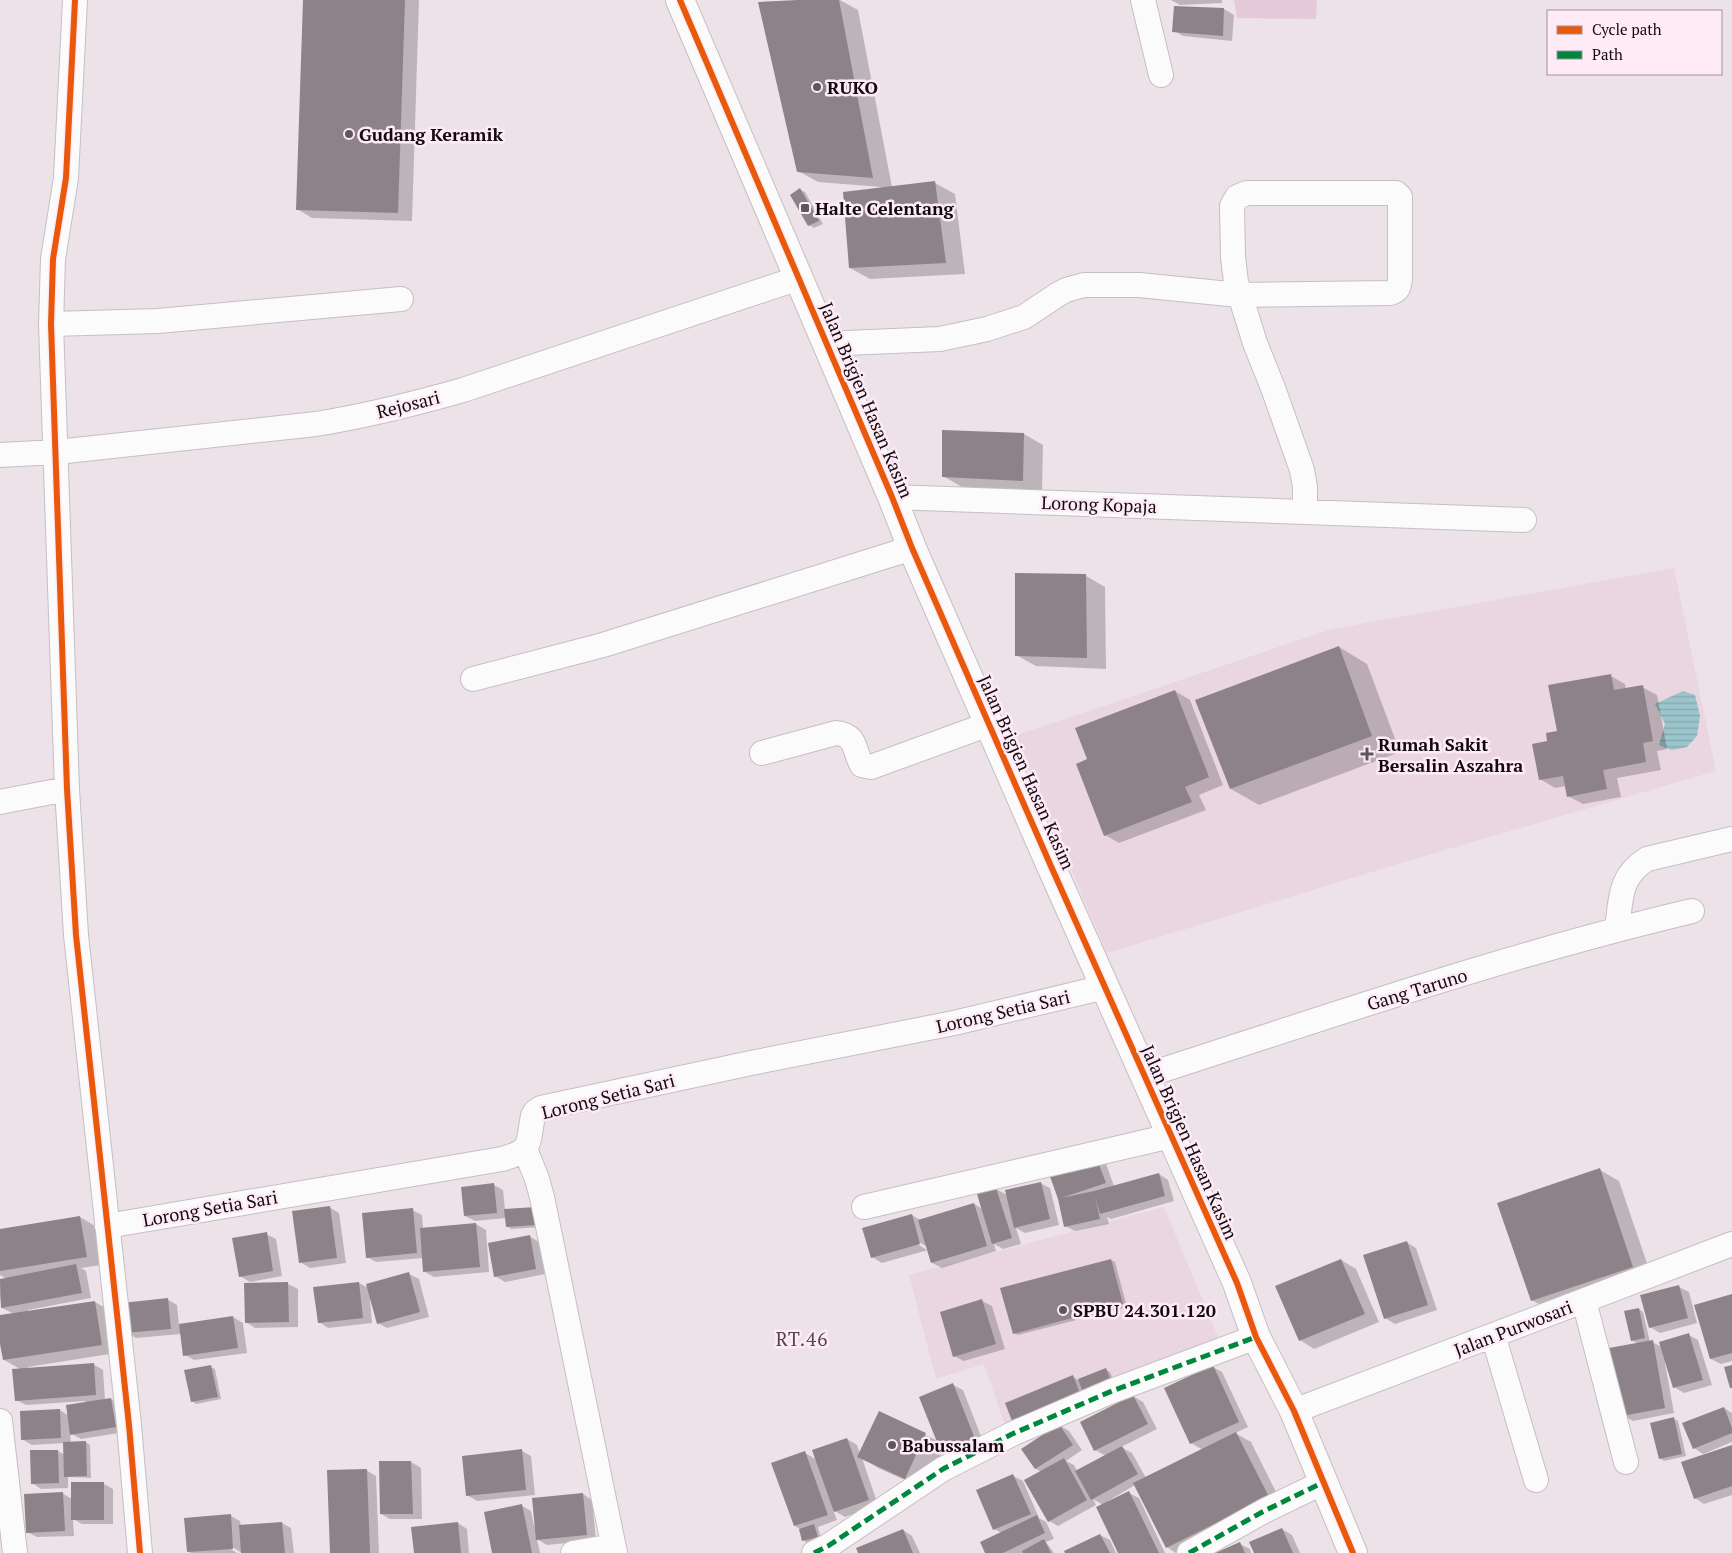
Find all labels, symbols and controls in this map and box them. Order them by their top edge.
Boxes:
legend [1547,10,1722,75]
text: Cycle path [1592,19,1662,39]
text: Path [1592,44,1623,64]
place label: RUKO [827,75,878,99]
marker: RUKO [811,81,823,93]
place label: Gudang Keramik [359,122,503,146]
marker: Gudang Keramik [343,128,355,140]
place label: Halte Celentang [815,196,955,220]
marker: Halte Celentang [799,202,811,214]
street label: Jalan Brigjen Hasan Kasim [815,298,919,502]
street label: Rejosari [374,385,442,423]
street label: Lorong Kopaja [1041,490,1157,518]
street label: Jalan Brigjen Hasan Kasim [973,671,1081,873]
place label: Rumah Sakit Bersalin Aszahra [1378,732,1523,777]
marker: Rumah Sakit Bersalin Aszahra [1360,747,1374,761]
street label: Gang Taruno [1364,962,1470,1016]
street label: Lorong Setia Sari [934,984,1072,1038]
street label: Jalan Brigjen Hasan Kasim [1136,1041,1244,1243]
street label: Lorong Setia Sari [539,1068,677,1124]
street label: Lorong Setia Sari [141,1184,279,1232]
street label: Jalan Purwosari [1450,1294,1576,1362]
place label: SPBU 24.301.120 [1073,1298,1216,1322]
marker: SPBU 24.301.120 [1057,1304,1069,1316]
district label: RT.46 [776,1326,828,1351]
place label: Babussalam [902,1433,1005,1457]
marker: Babussalam [886,1439,898,1451]

